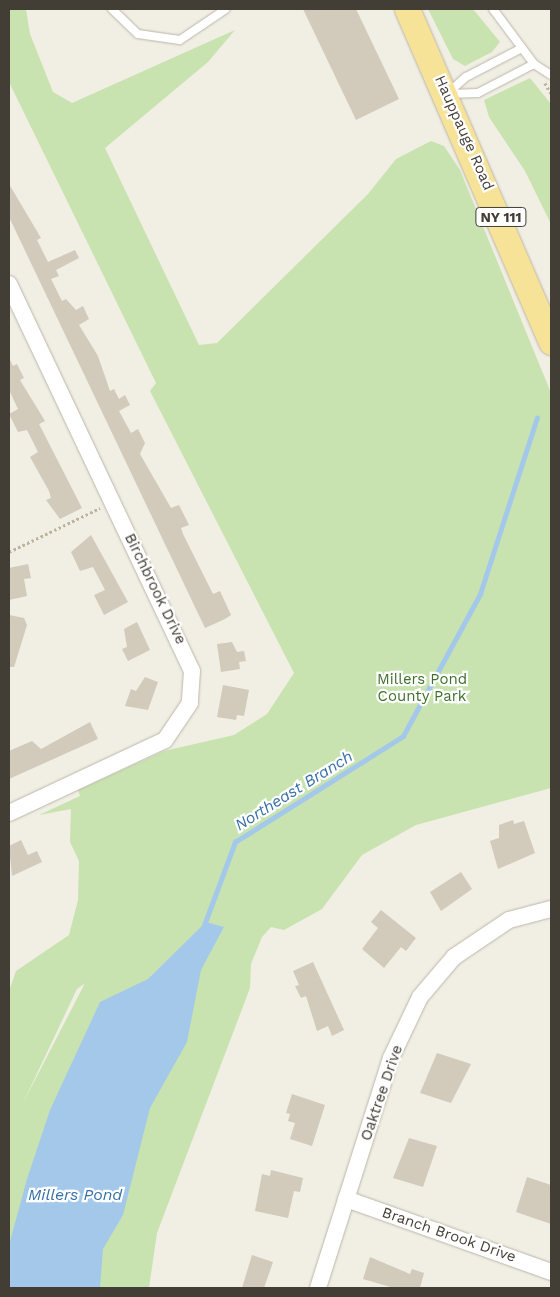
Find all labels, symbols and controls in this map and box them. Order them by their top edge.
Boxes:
street label: Hauppauge Road [431,73,497,193]
road number: NY 111 [475,206,527,228]
street label: Birchbrook Drive [120,530,190,648]
park label: Millers Pond County Park [377,670,467,705]
water label: Northeast Branch [232,747,356,835]
street label: Oaktree Drive [357,1043,407,1143]
water label: Millers Pond [28,1185,122,1205]
street label: Branch Brook Drive [379,1204,519,1266]

